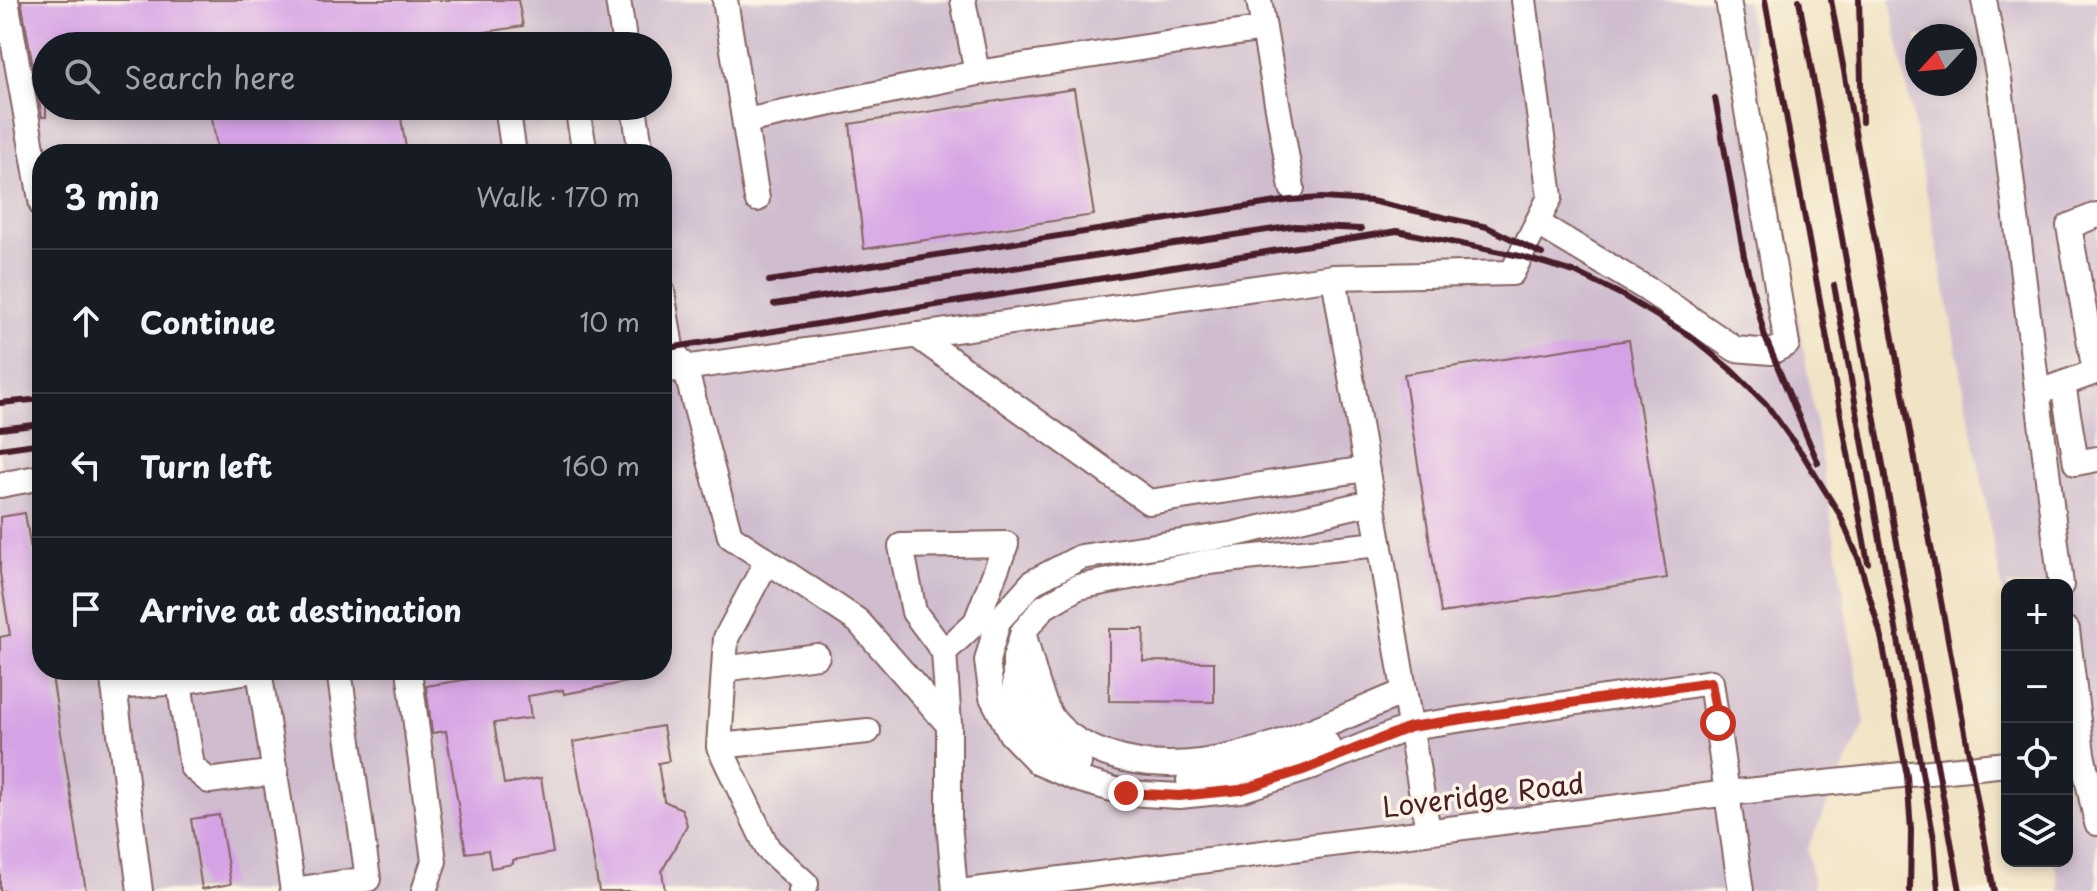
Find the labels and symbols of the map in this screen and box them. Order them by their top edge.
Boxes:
north arrow [1905,24,1977,96]
route start [1700,705,1736,741]
street label: Loveridge Road [1380,760,1586,828]
route end [1108,775,1144,811]

